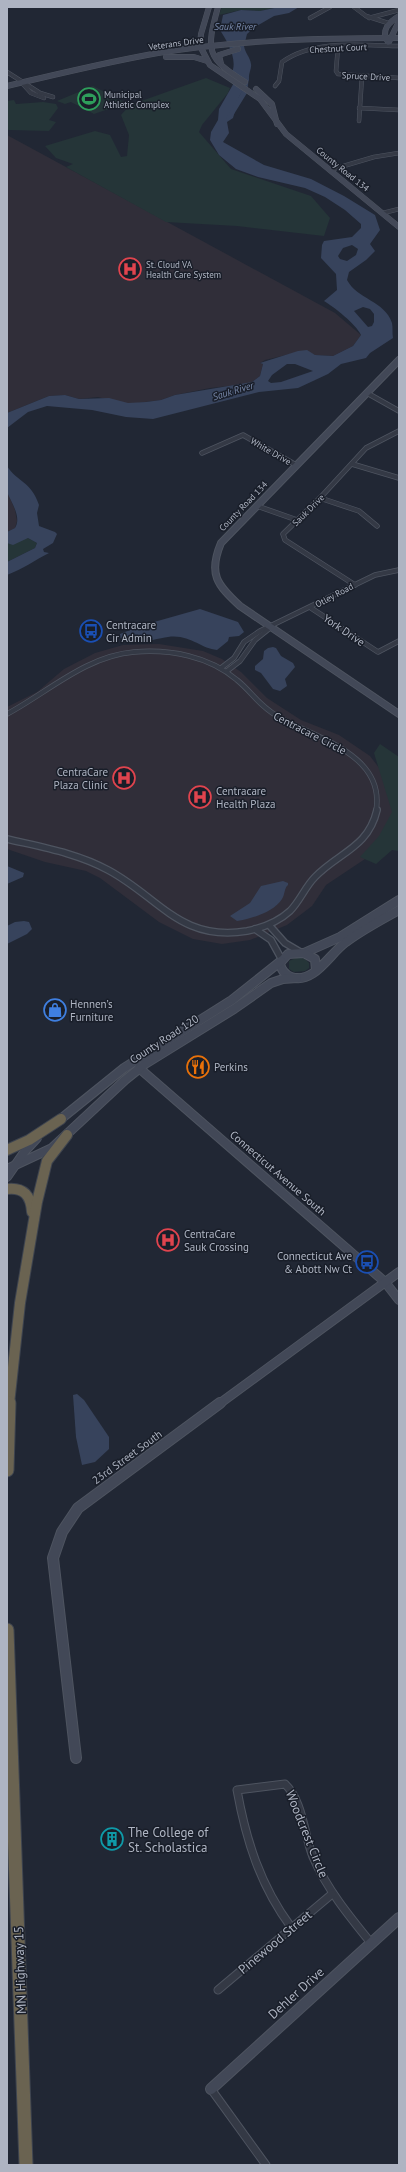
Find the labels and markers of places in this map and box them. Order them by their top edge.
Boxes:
sports icon: Municipal Athletic Complex [76,86,102,112]
place label: Municipal Athletic Complex [104,89,170,110]
hospital icon: St. Cloud VA Health Care System [117,256,143,282]
place label: St. Cloud VA Health Care System [146,259,221,280]
bus stop icon: Centracare Cir Admin [78,618,104,644]
place label: Centracare Cir Admin [106,618,157,645]
place label: CentraCare Plaza Clinic [54,765,108,792]
hospital icon: CentraCare Plaza Clinic [111,765,137,791]
hospital icon: Centracare Health Plaza [187,784,213,810]
place label: Centracare Health Plaza [216,784,276,811]
shop icon: Hennen’s Furniture [42,997,68,1023]
place label: Hennen’s Furniture [70,997,114,1024]
restaurant icon: Perkins [185,1054,211,1080]
place label: Perkins [214,1060,248,1074]
hospital icon: CentraCare Sauk Crossing [155,1227,181,1253]
place label: CentraCare Sauk Crossing [184,1227,249,1254]
place label: Connecticut Ave & Abott Nw Ct [277,1249,352,1276]
bus stop icon: Connecticut Ave & Abott Nw Ct [354,1249,380,1275]
place label: The College of St. Scholastica [128,1824,209,1856]
building icon: The College of St. Scholastica [99,1826,125,1852]

